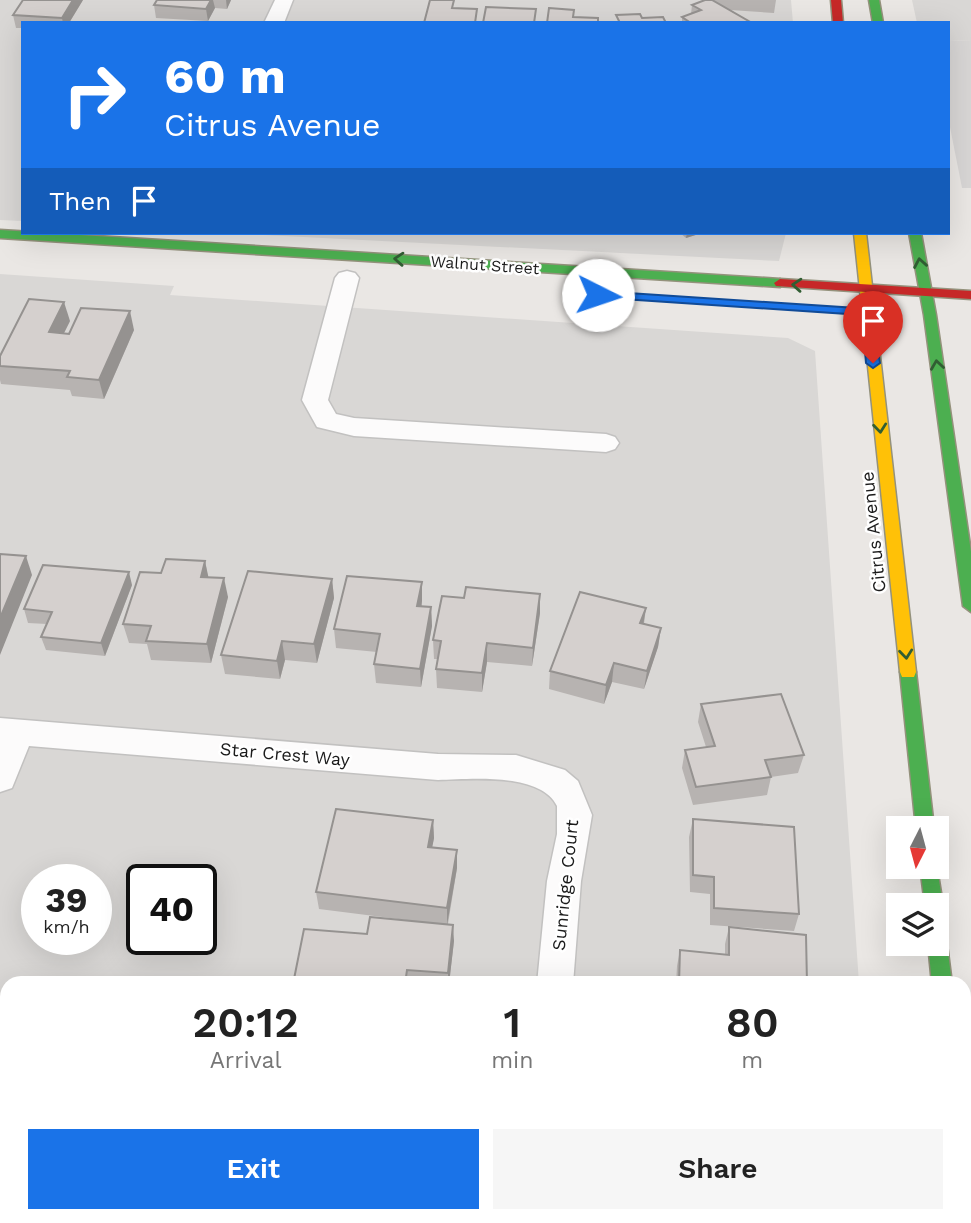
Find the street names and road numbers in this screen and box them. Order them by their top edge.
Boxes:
street label: Walnut Street [430,252,540,278]
street label: Citrus Avenue [856,470,890,594]
street label: Star Crest Way [219,738,352,770]
street label: Sunridge Court [548,818,582,952]

